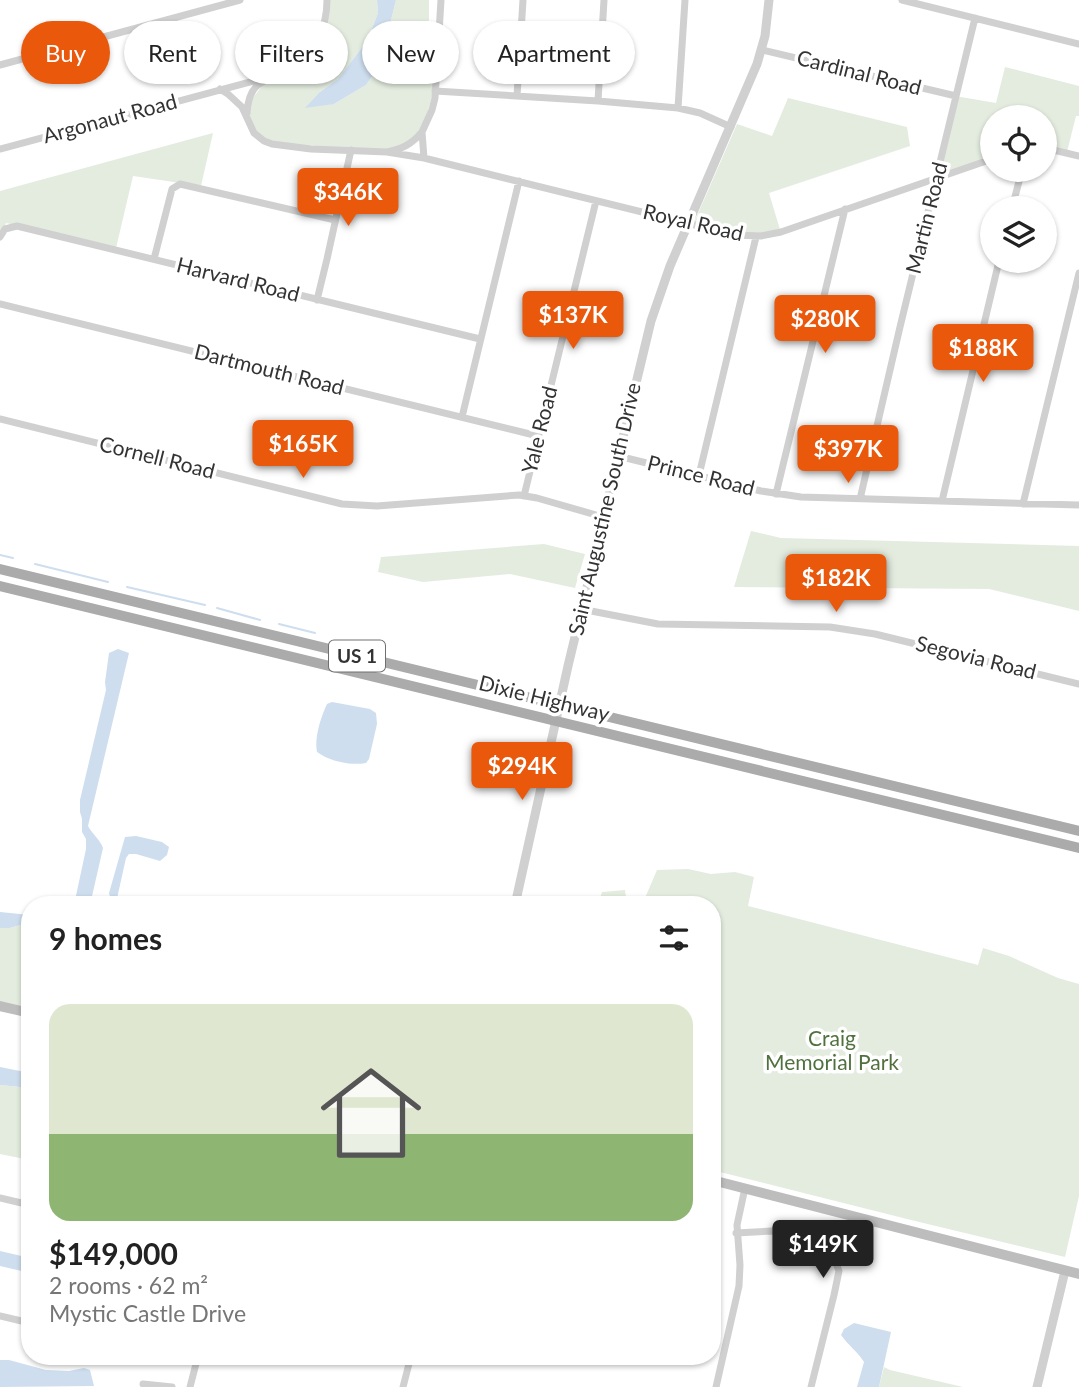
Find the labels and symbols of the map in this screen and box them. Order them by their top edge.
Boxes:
street label: Cardinal Road [794,44,924,99]
street label: Argonaut Road [40,88,179,147]
street label: Martin Road [900,159,951,276]
pin: $346K [299,168,397,228]
street label: Royal Road [641,198,746,245]
street label: Harvard Road [174,251,302,306]
pin: $137K [524,292,622,351]
pin: $280K [776,296,874,355]
pin: $188K [934,324,1032,384]
street label: Dartmouth Road [192,338,347,399]
street label: Saint Augustine South Drive [562,380,645,637]
street label: Yale Road [516,383,561,476]
pin: $165K [254,420,352,480]
pin: $397K [799,426,897,485]
street label: Cornell Road [97,430,218,483]
street label: Prince Road [645,449,758,500]
pin: $182K [787,554,885,614]
street label: Segovia Road [914,630,1039,684]
road number: US 1 [329,640,385,671]
street label: Dixie Highway [476,669,612,726]
pin: $294K [473,742,571,802]
park label: Craig Memorial Park [765,1025,899,1074]
pin: $149K [774,1220,872,1280]

